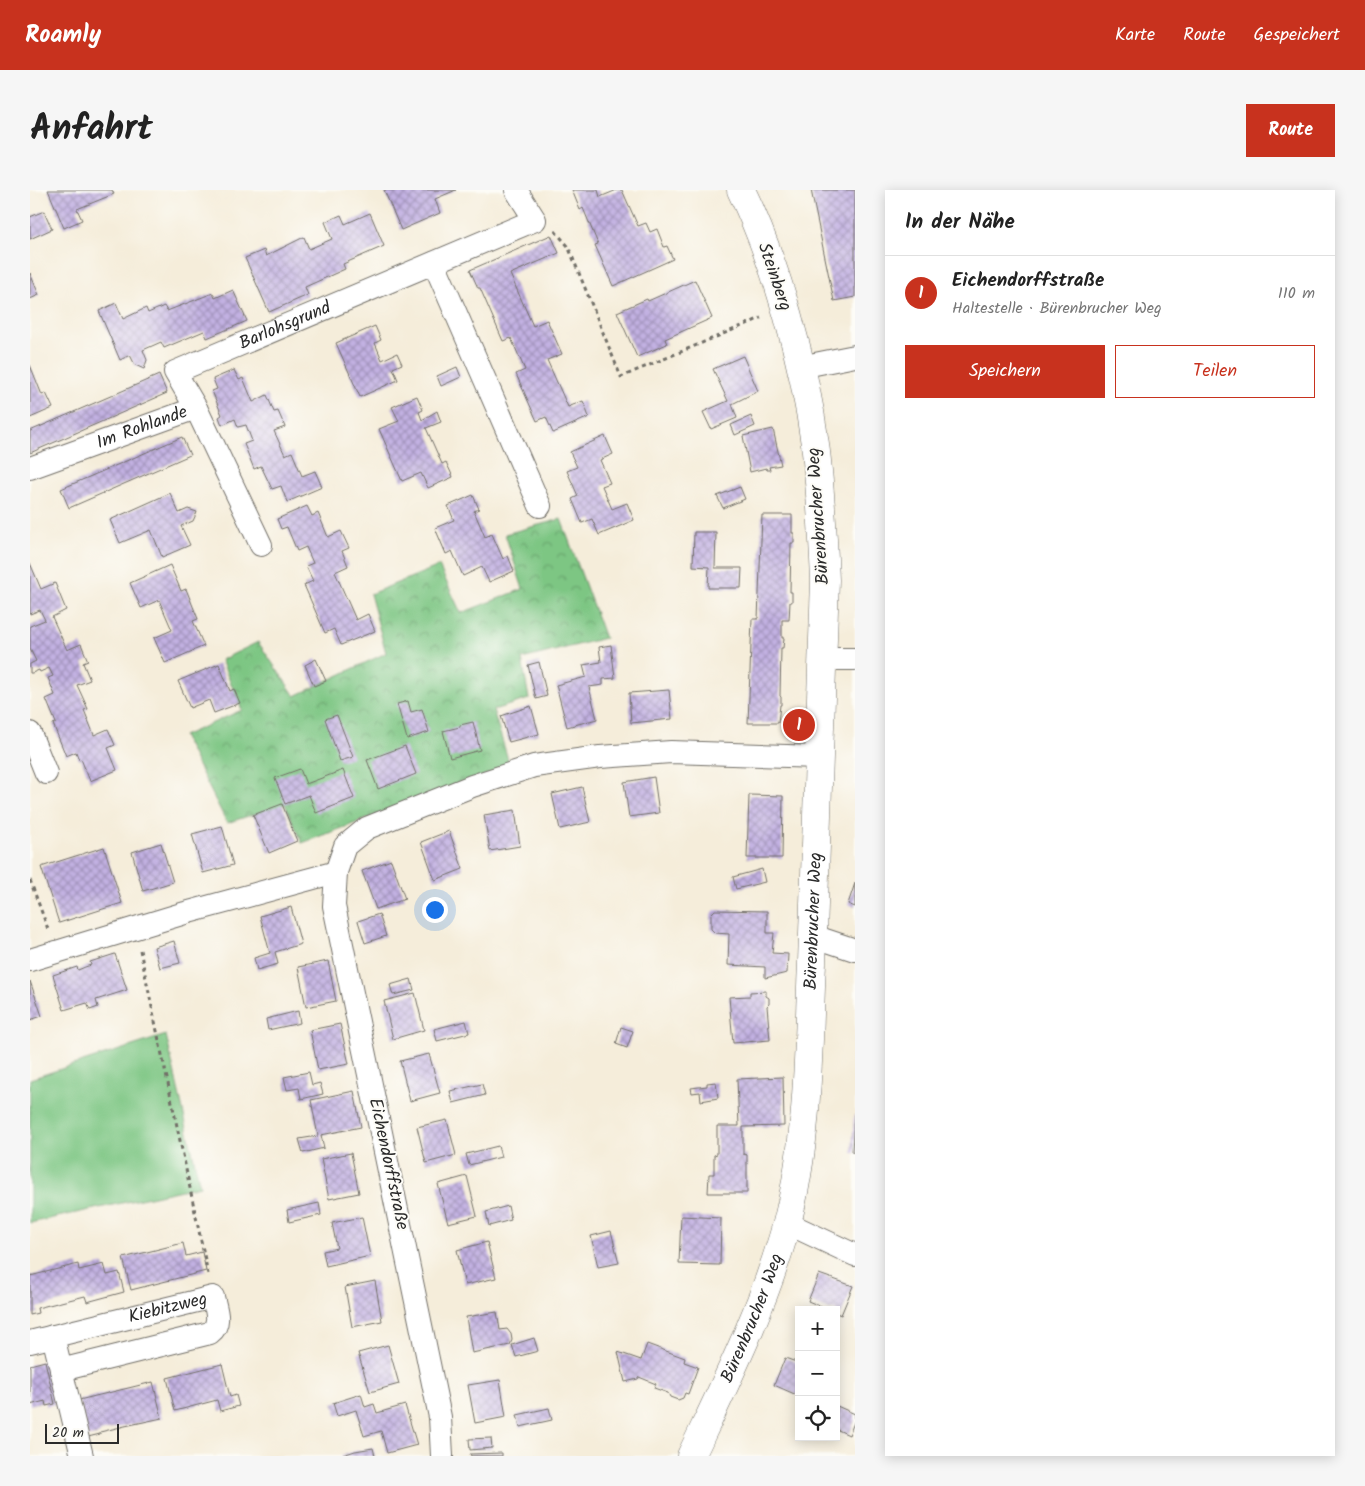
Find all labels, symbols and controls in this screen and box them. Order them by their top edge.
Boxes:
text: Roamly [25,16,101,55]
text: Karte [1115,21,1155,50]
text: Route [1183,21,1226,50]
text: Gespeichert [1254,21,1340,50]
text: Anfahrt [30,102,153,158]
button: Route [1246,104,1335,157]
text: In der Nähe [905,206,1015,239]
street label: Steinberg [749,239,799,315]
text: Eichendorffstraße [952,266,1104,296]
text: 1 [919,281,923,306]
text: 110 m [1278,281,1315,306]
street label: Barlohsgrund [234,293,336,358]
text: Haltestelle · Bürenbrucher Weg [952,296,1162,321]
button: Speichern [905,345,1105,398]
button: Teilen [1115,345,1315,398]
street label: Im Rohlande [92,398,192,457]
street label: Bürenbrucher Weg [800,446,838,586]
pin: 1 [783,706,815,744]
street label: Bürenbrucher Weg [796,852,830,990]
your location [422,897,448,923]
street label: Eichendorffstraße [360,1095,416,1233]
street label: Bürenbrucher Weg [713,1250,791,1388]
street label: Kiebitzweg [125,1284,210,1332]
map controls [795,1306,840,1441]
button: + [795,1306,840,1351]
button: − [795,1351,840,1396]
button: locate [795,1396,840,1441]
scale bar [45,1421,119,1444]
text: 20 m [52,1422,84,1444]

